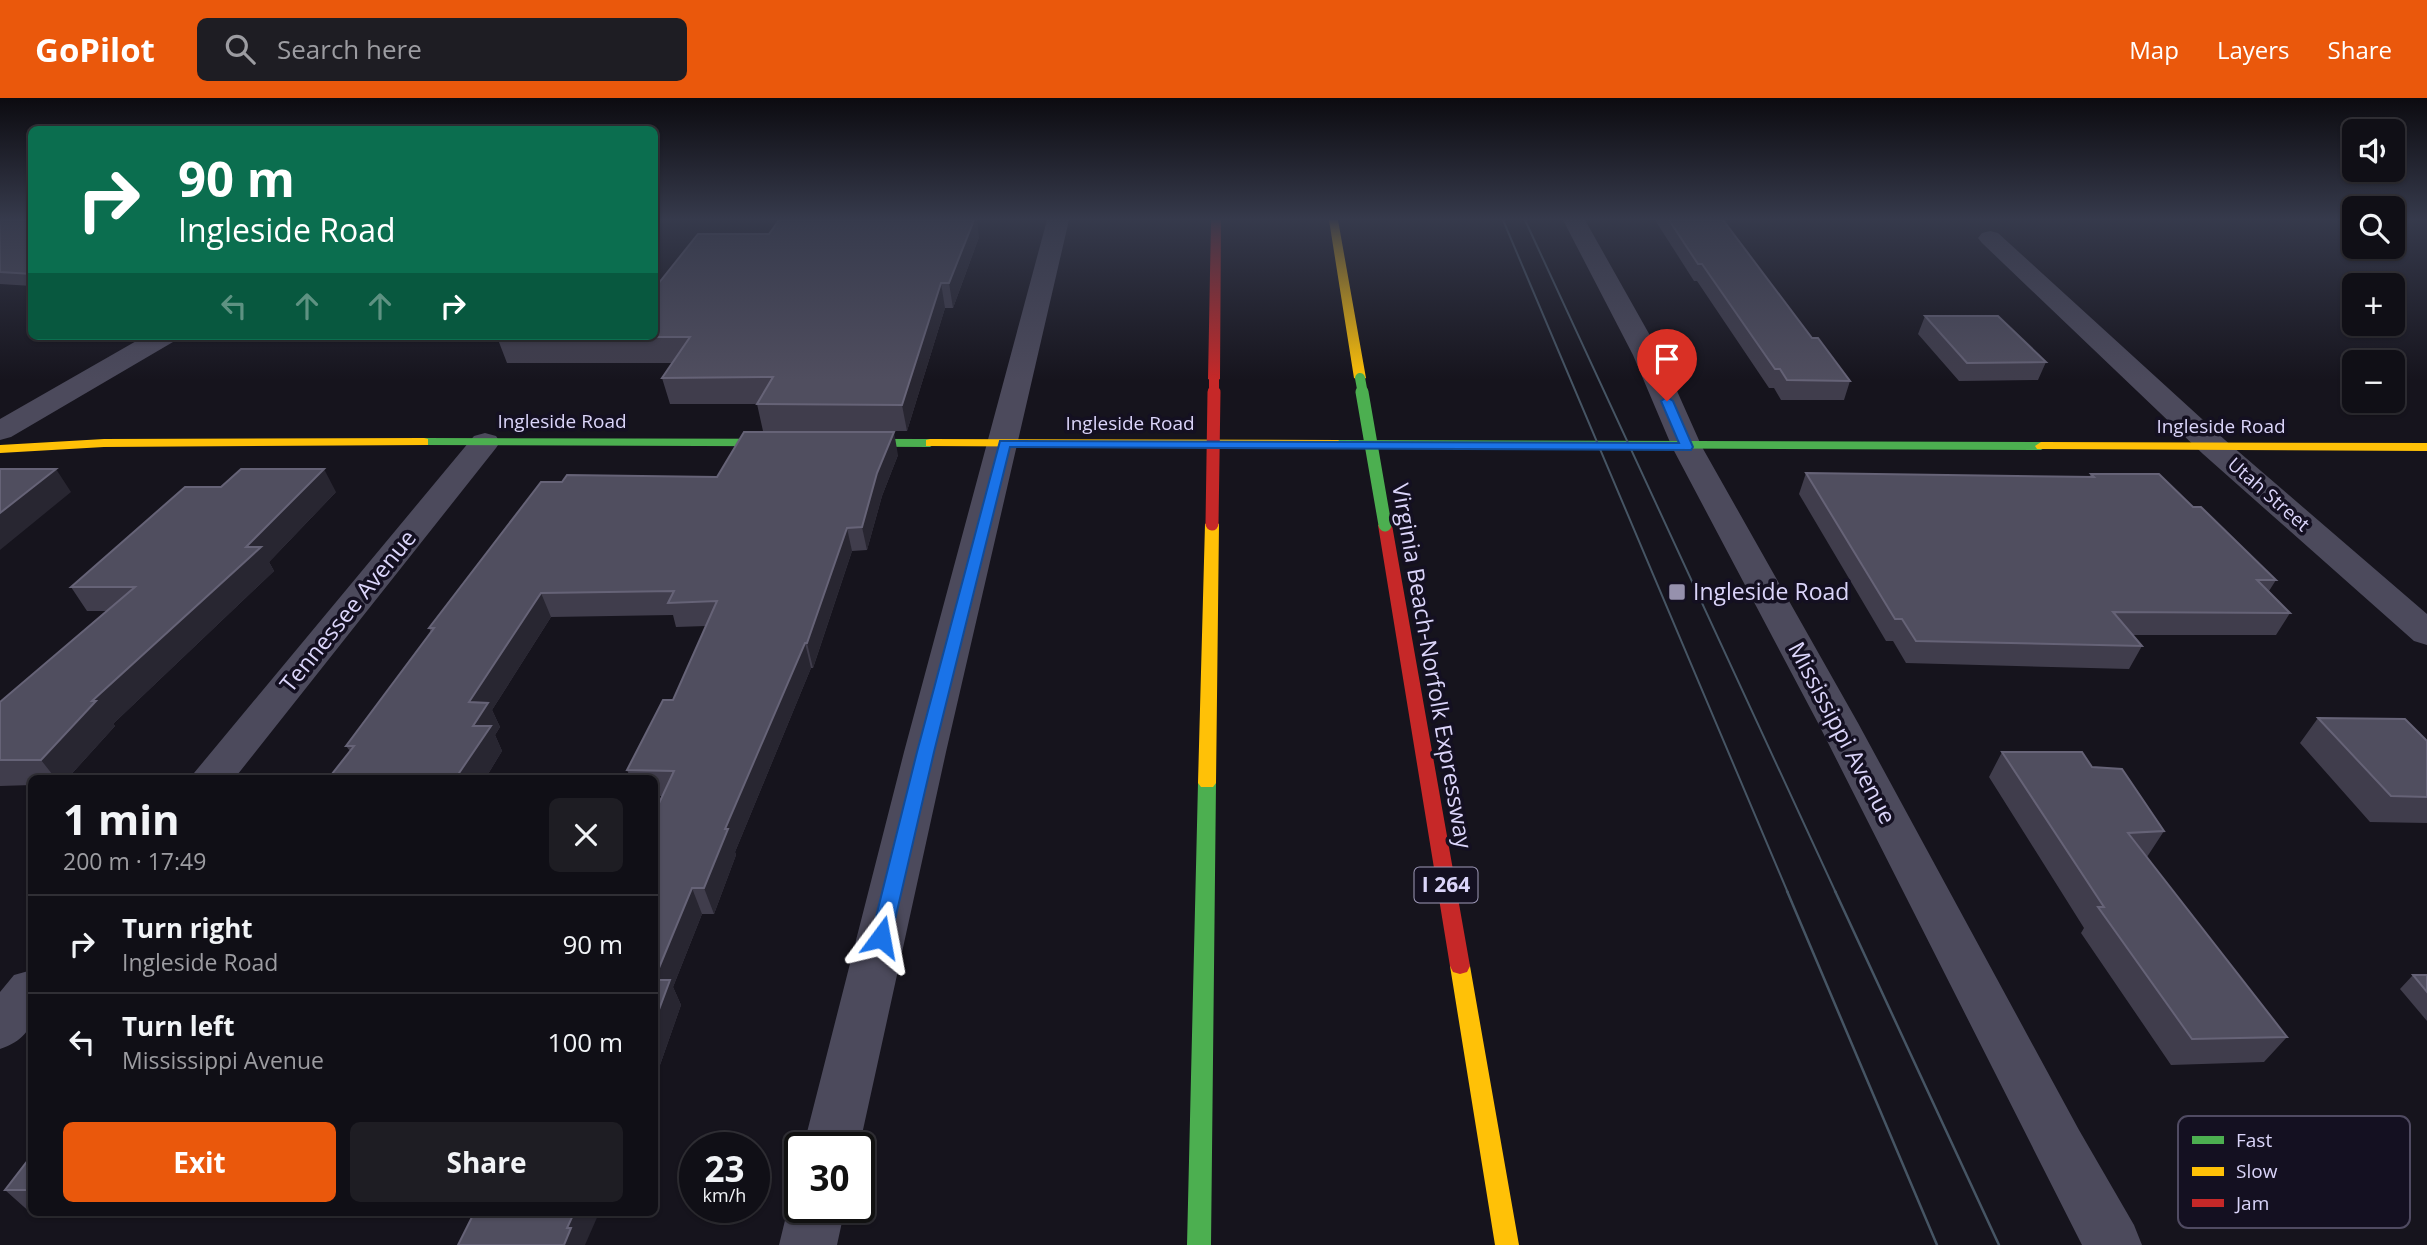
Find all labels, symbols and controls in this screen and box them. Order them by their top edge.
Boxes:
search box [197,18,687,81]
text: GoPilot [35,27,155,72]
icon: search [221,30,259,68]
text: Search here [277,31,422,67]
text: Map [2129,33,2179,66]
text: Layers [2217,33,2290,66]
text: Share [2328,33,2392,66]
map controls [2342,119,2405,413]
button: sound [2342,119,2405,182]
text: 90 m [178,145,295,211]
icon: right [63,154,154,245]
button: search [2342,196,2405,259]
text: Ingleside Road [178,208,396,251]
button: + [2342,273,2405,336]
icon: left [215,287,253,325]
icon: ahead [288,287,326,325]
icon: ahead [361,287,399,325]
icon: right [434,287,472,325]
pin [1637,329,1697,401]
icon: arrive [1648,340,1686,378]
button: − [2342,350,2405,413]
street label: Ingleside Road [497,408,627,434]
street label: Ingleside Road [1065,410,1195,436]
street label: Ingleside Road [2156,413,2286,439]
street label: Utah Street [2222,451,2316,537]
street label: Virginia Beach-Norfolk Expressway [1385,481,1481,851]
street label: Tennessee Avenue [272,522,423,698]
place label: Ingleside Road [1693,575,1849,607]
marker: Ingleside Road [1667,582,1687,602]
street label: Mississippi Avenue [1781,636,1904,829]
text: 1 min [63,790,180,847]
button: close [549,798,623,872]
text: 200 m · 17:49 [63,845,206,877]
road number: I 264 [1414,868,1478,902]
position arrow [844,900,918,974]
text: Turn right [122,910,253,946]
icon: right [63,925,101,963]
text: 90 m [562,926,623,962]
text: Ingleside Road [122,946,278,978]
text: Turn left [122,1008,234,1044]
icon: left [63,1023,101,1061]
text: 100 m [548,1024,623,1060]
text: Mississippi Avenue [122,1044,324,1076]
legend [2178,1116,2410,1228]
button: Exit [63,1122,336,1202]
button: Share [350,1122,623,1202]
text: Fast [2236,1127,2272,1153]
speed limit sign: 30 [784,1132,875,1223]
text: 23 [704,1145,745,1192]
text: Slow [2236,1158,2278,1184]
text: km/h [703,1183,746,1207]
text: Jam [2234,1190,2269,1216]

